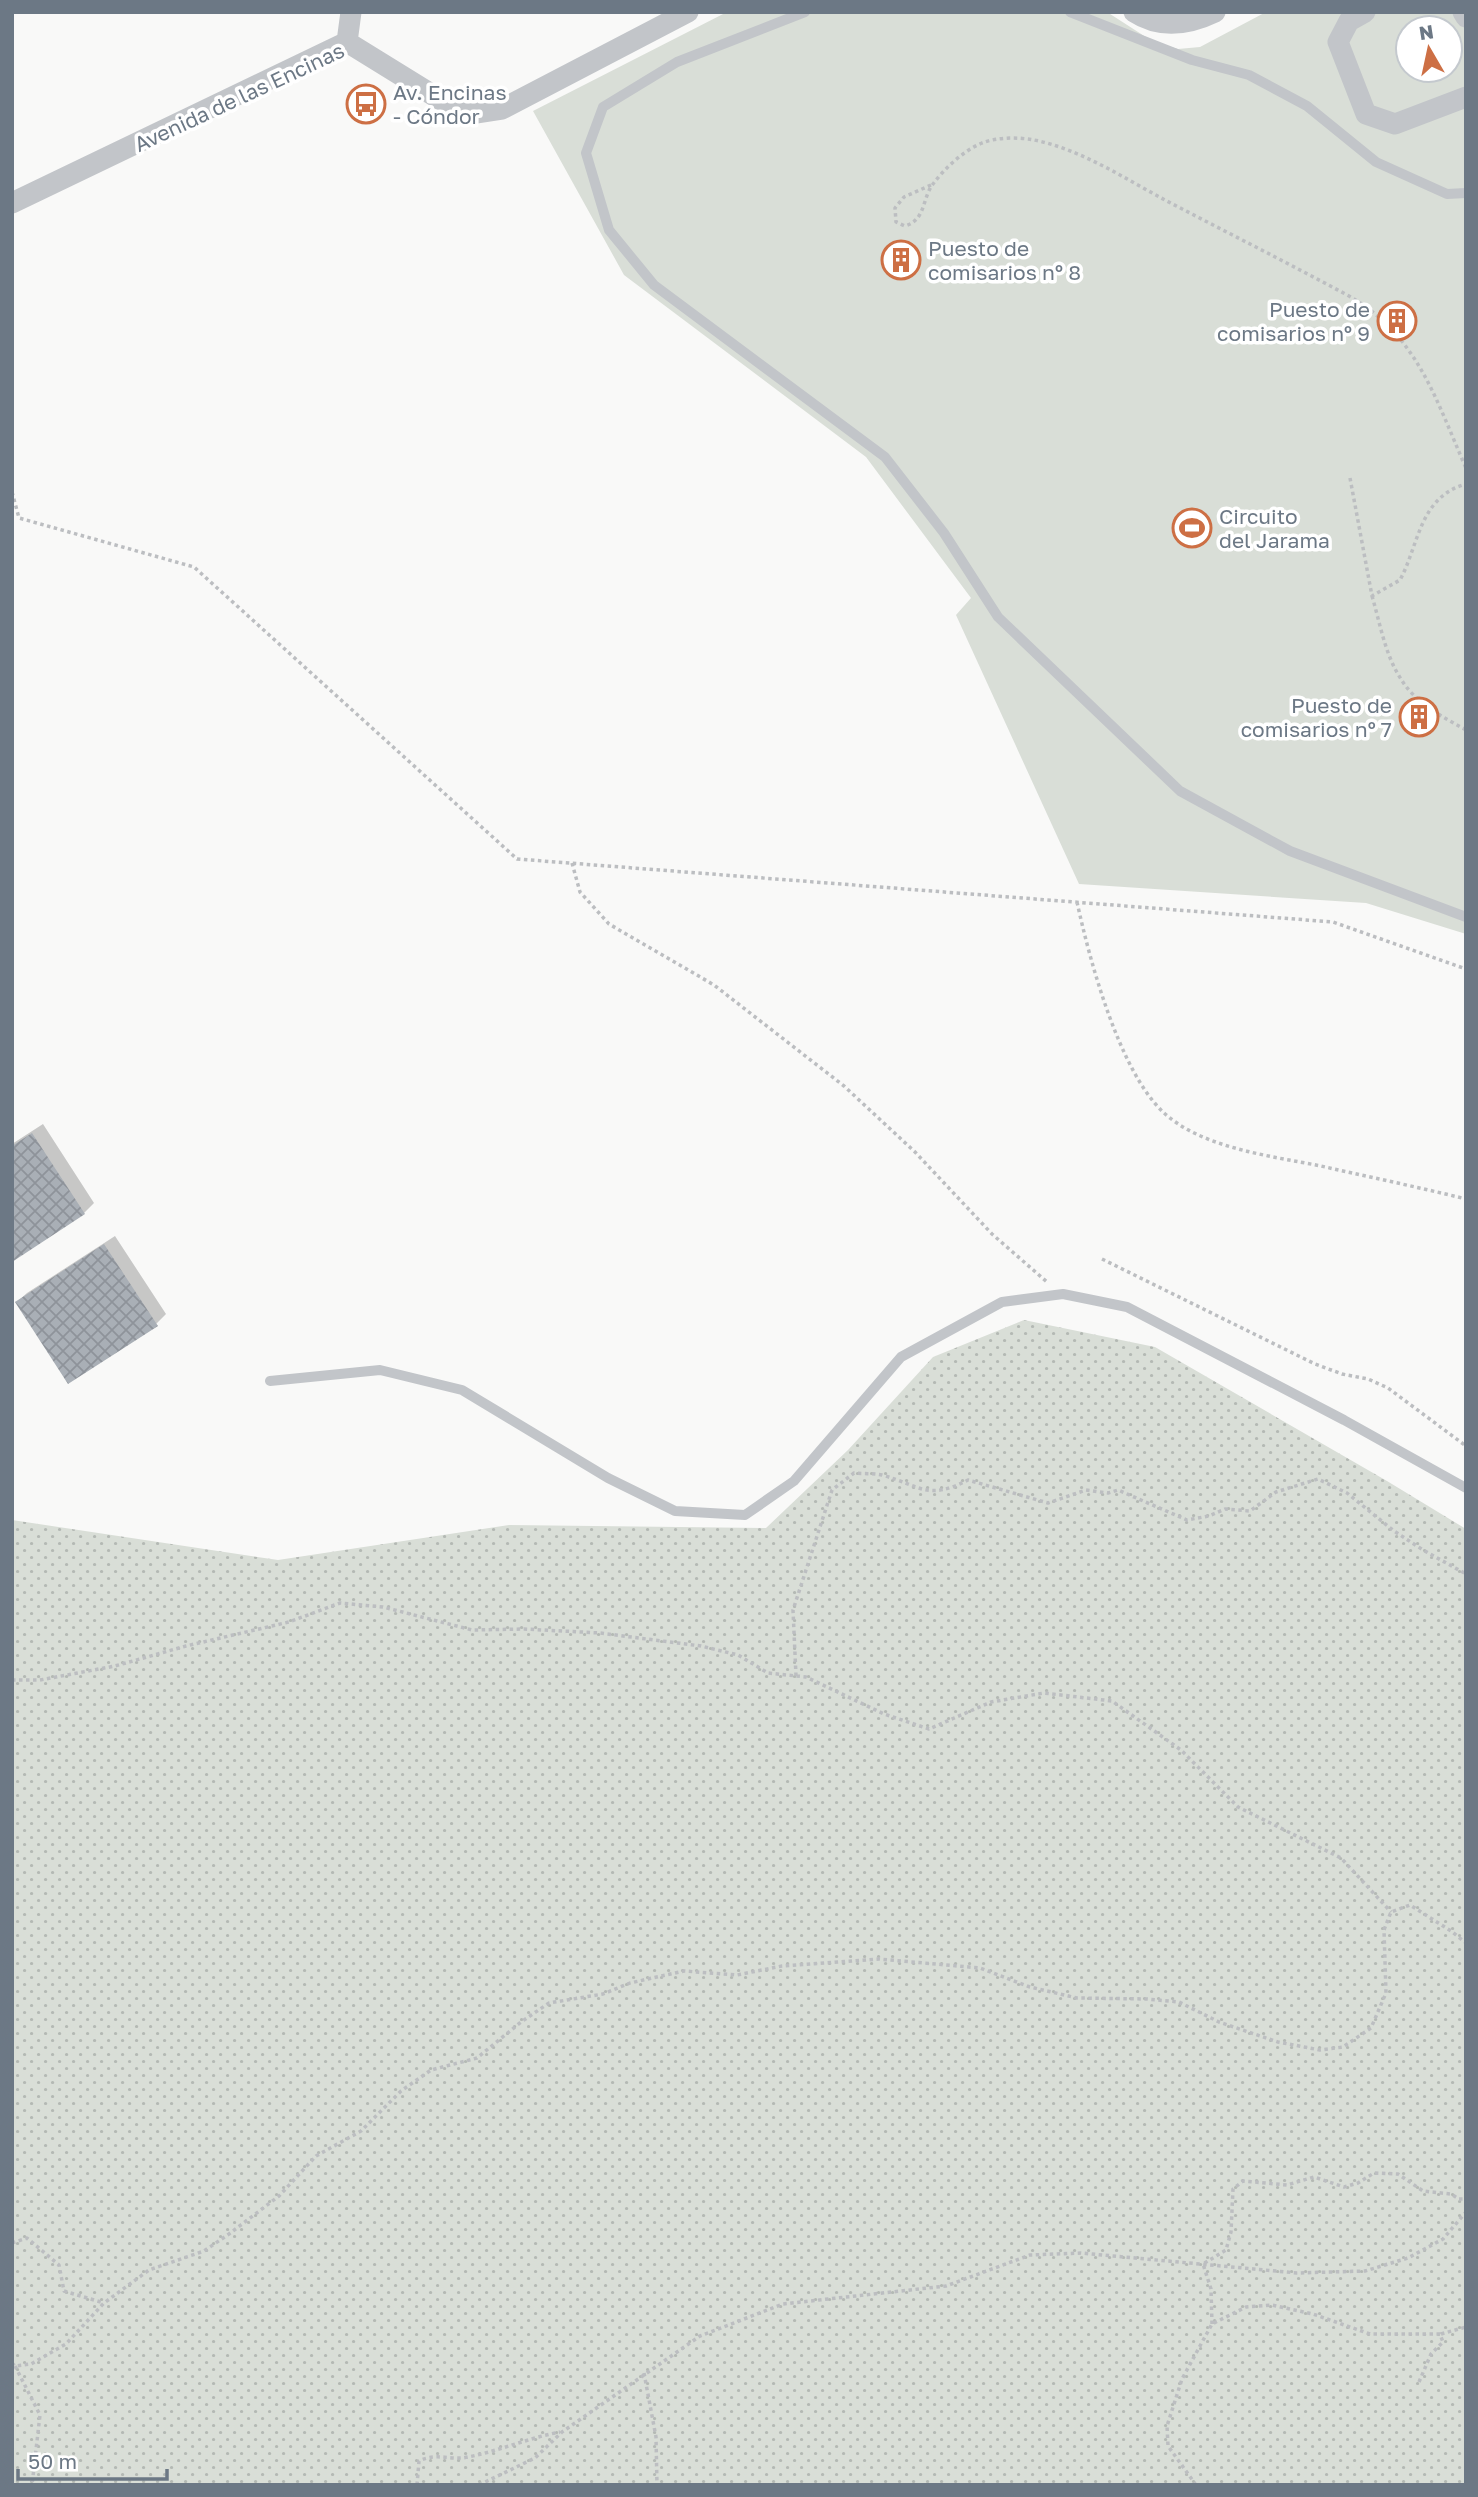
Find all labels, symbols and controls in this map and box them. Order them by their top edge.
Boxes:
north arrow [1394,14,1464,84]
text: N [1417,19,1435,44]
street label: Avenida de las Encinas [130,37,348,157]
place label: Av. Encinas - Cóndor [393,79,507,129]
bus stop icon: Av. Encinas - Cóndor [345,83,387,125]
place label: Puesto de comisarios nº 8 [928,235,1081,285]
building icon: Puesto de comisarios nº 8 [880,239,922,281]
place label: Puesto de comisarios nº 9 [1217,296,1370,346]
building icon: Puesto de comisarios nº 9 [1376,300,1418,342]
place label: Circuito del Jarama [1219,503,1330,553]
sports icon: Circuito del Jarama [1171,507,1213,549]
place label: Puesto de comisarios nº 7 [1241,692,1392,742]
building icon: Puesto de comisarios nº 7 [1398,696,1440,738]
scale bar [18,2438,166,2482]
text: 50 m [28,2448,77,2474]

